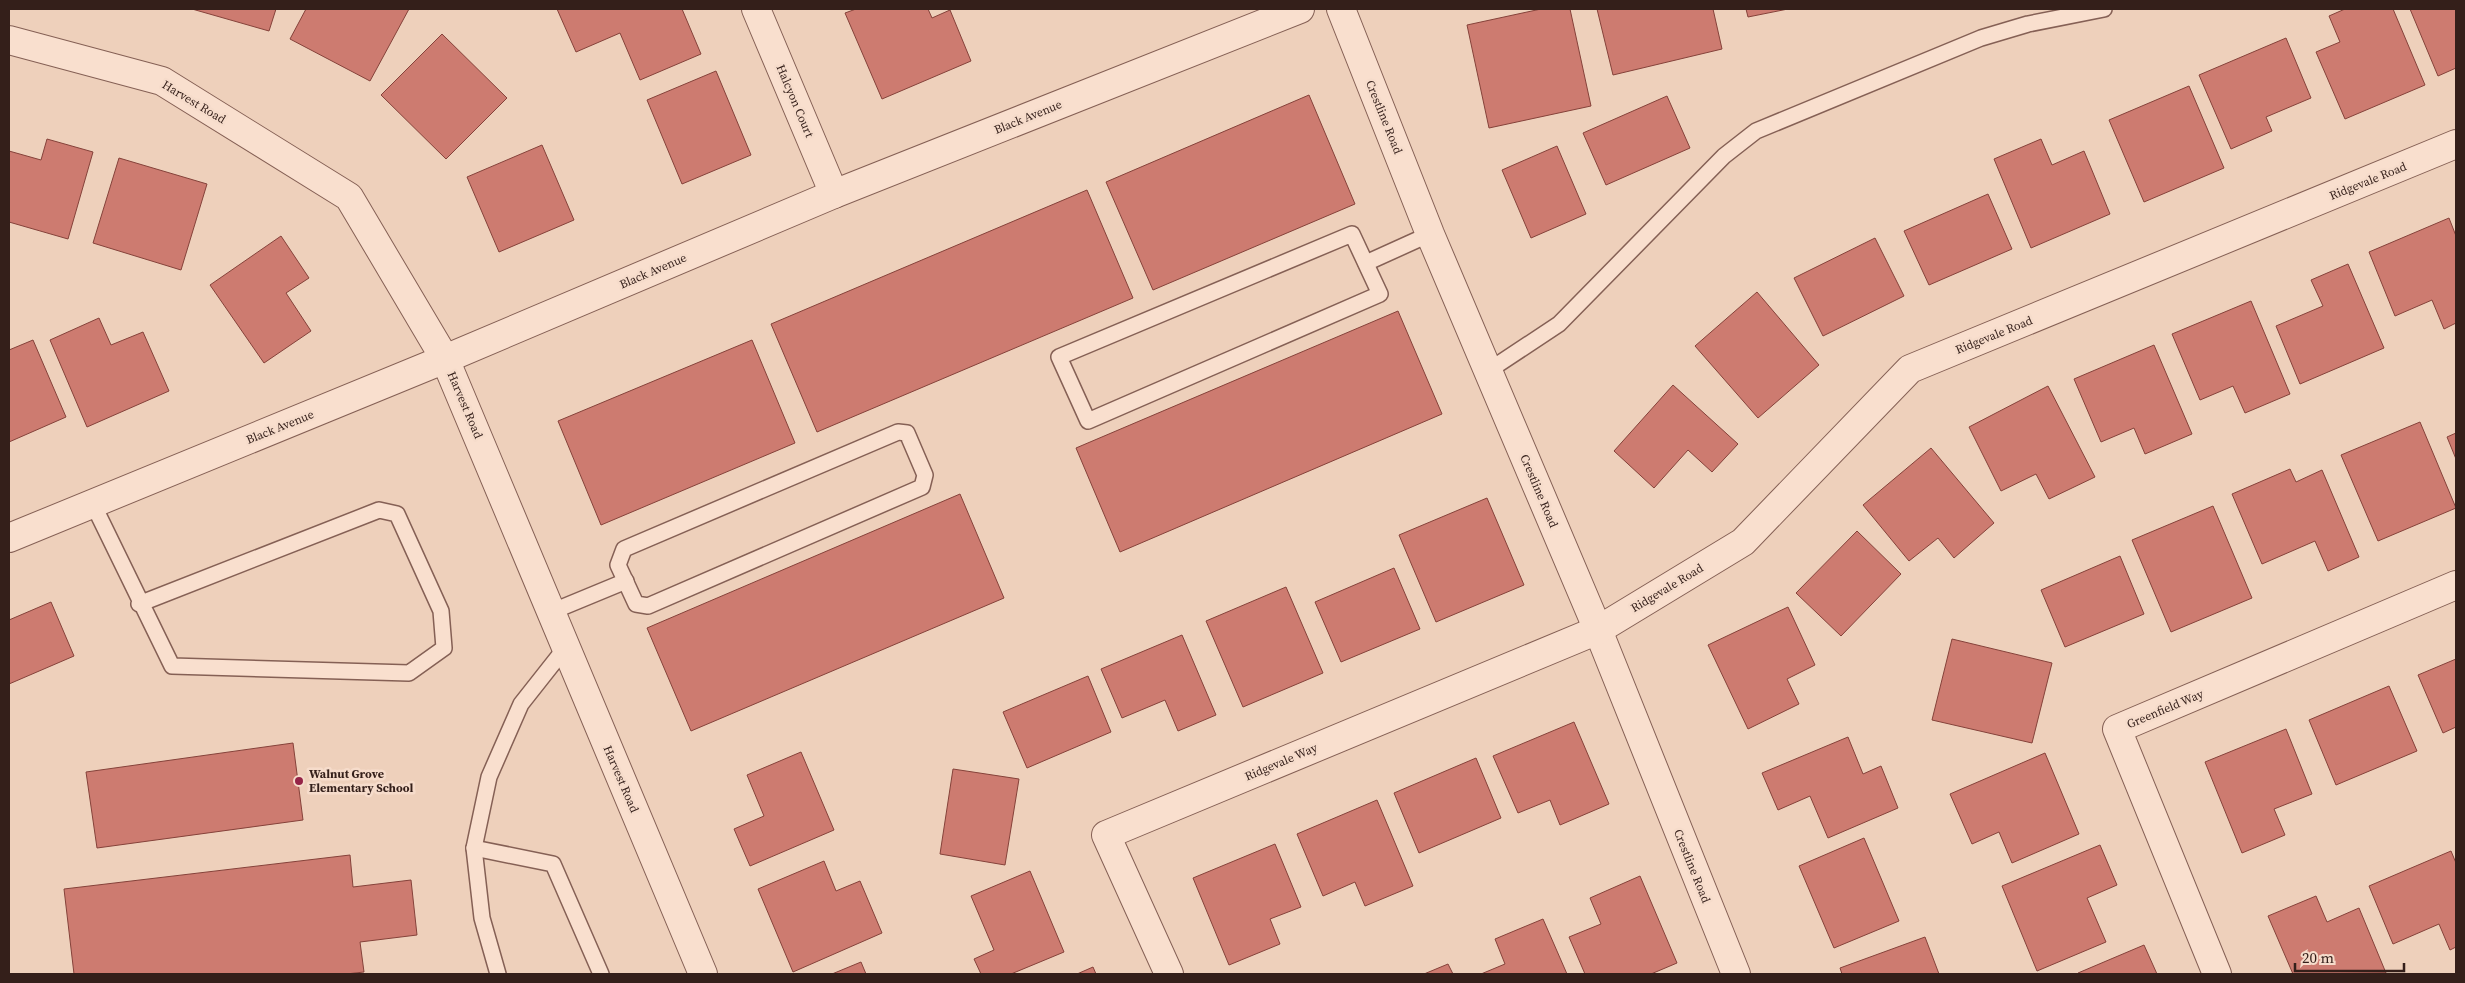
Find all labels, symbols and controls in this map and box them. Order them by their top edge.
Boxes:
street label: Halcyon Court [772,62,818,140]
street label: Harvest Road [159,77,229,127]
street label: Crestline Road [1362,78,1406,156]
street label: Black Avenue [992,96,1064,138]
street label: Ridgevale Road [2327,158,2409,204]
street label: Black Avenue [617,250,689,292]
street label: Ridgevale Road [1953,312,2035,358]
street label: Harvest Road [444,369,486,441]
street label: Black Avenue [244,406,316,448]
street label: Crestline Road [1516,452,1562,530]
street label: Ridgevale Road [1628,560,1706,616]
street label: Greenfield Way [2124,685,2206,732]
street label: Ridgevale Way [1242,739,1320,784]
street label: Harvest Road [600,743,642,815]
place label: Walnut Grove Elementary School [309,766,414,796]
marker: Walnut Grove Elementary School [293,775,305,787]
street label: Crestline Road [1670,827,1714,905]
scale bar [2295,940,2404,972]
text: 20 m [2302,947,2334,968]

